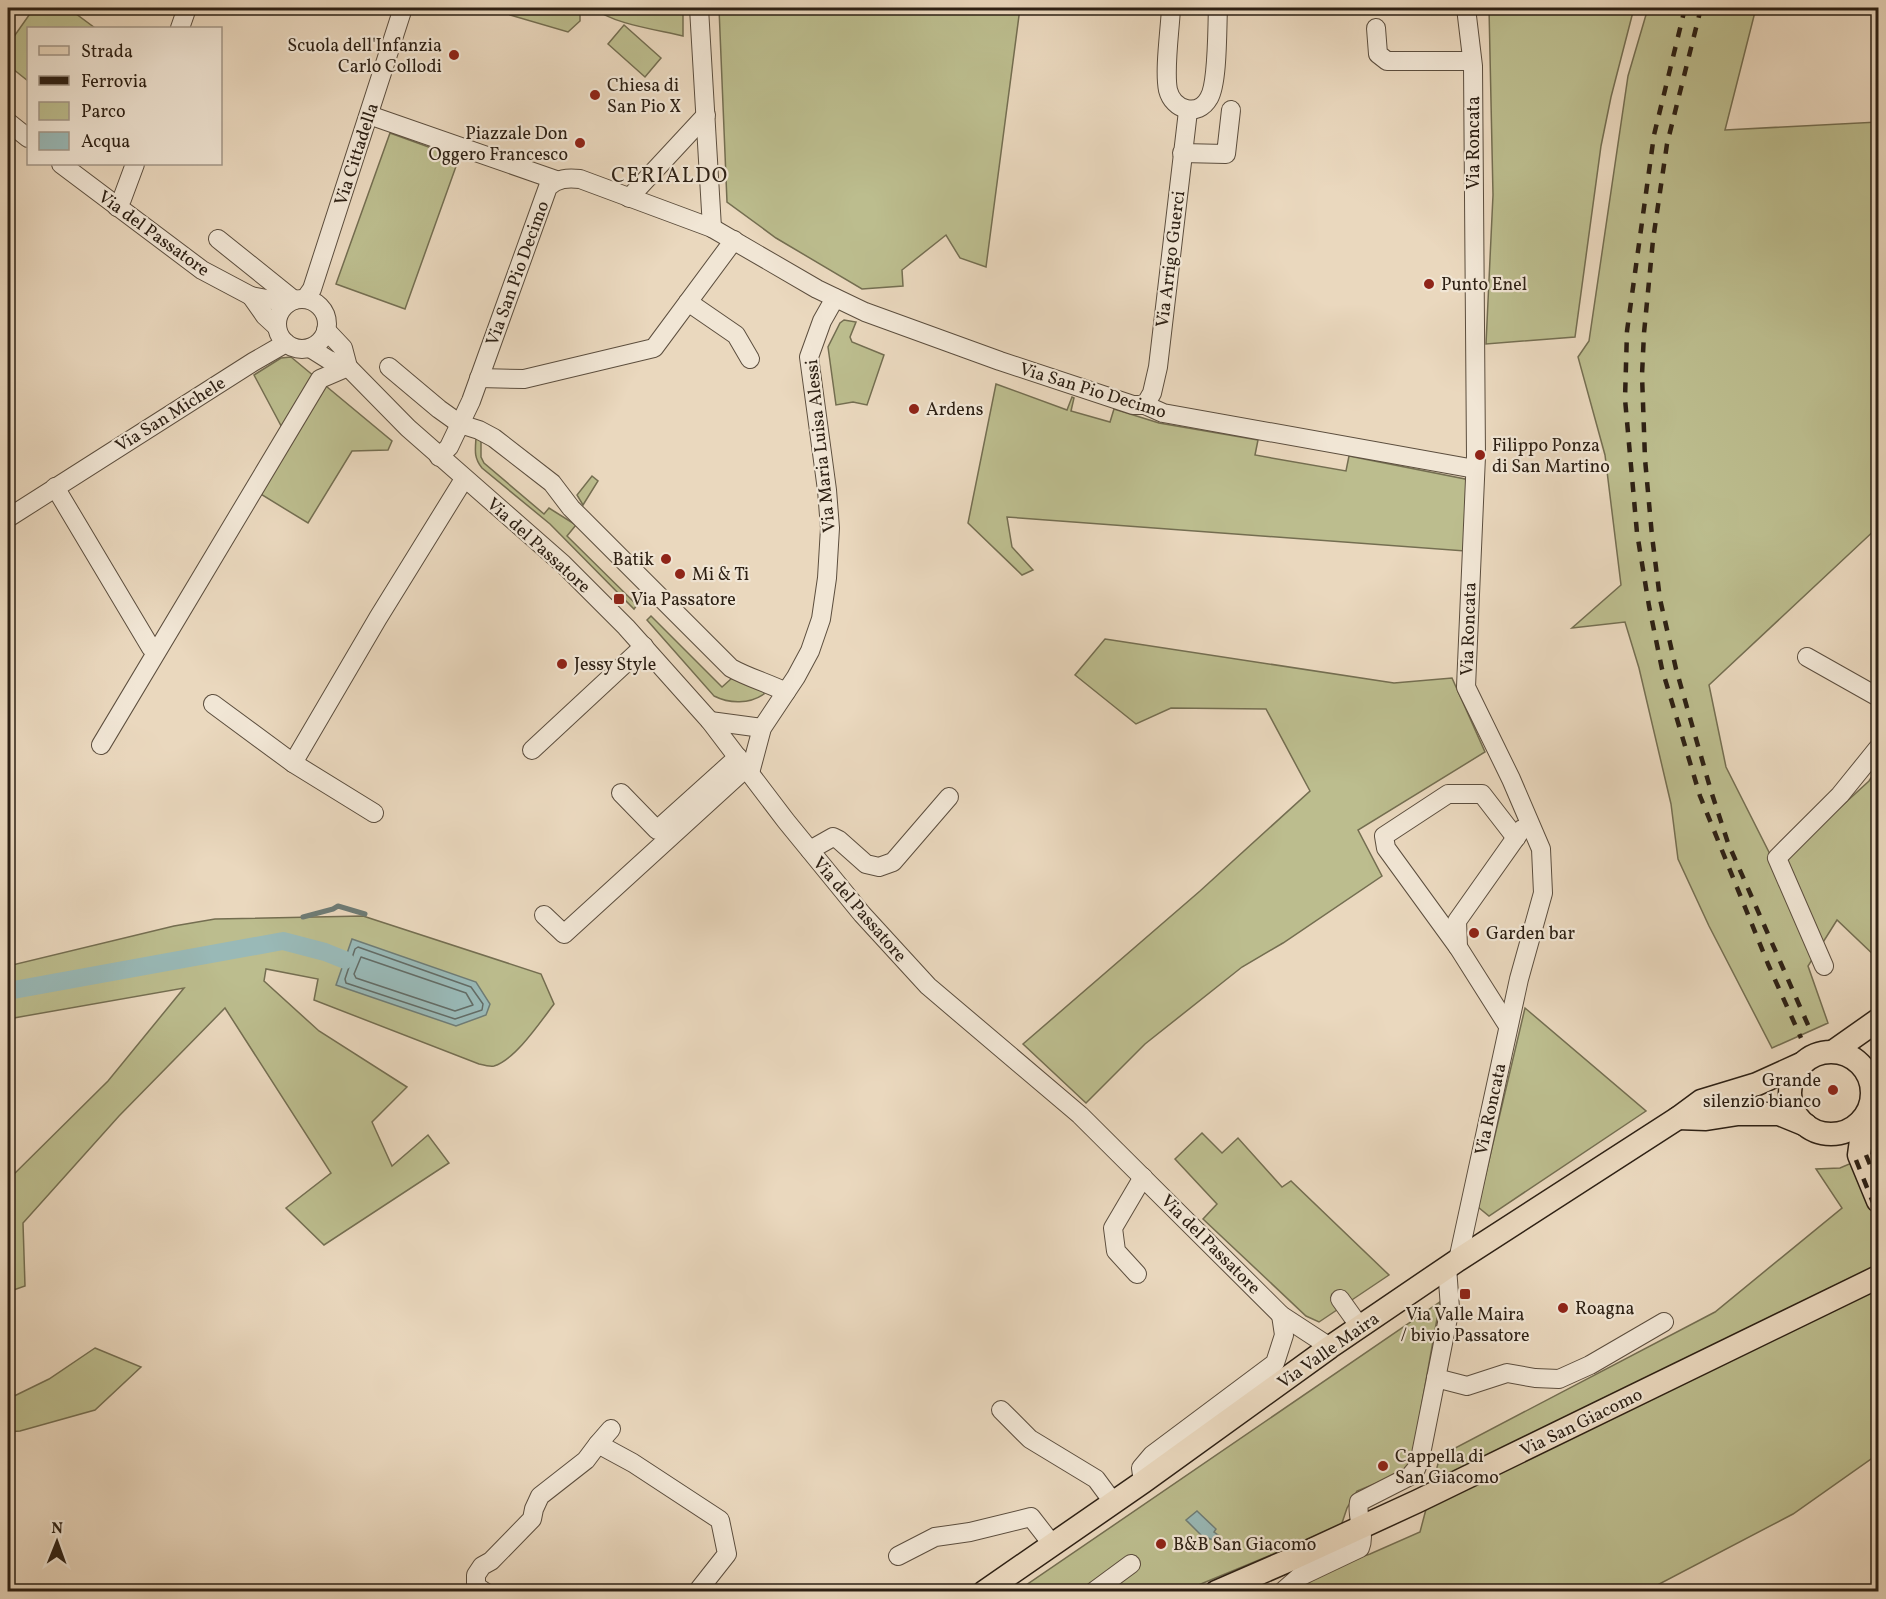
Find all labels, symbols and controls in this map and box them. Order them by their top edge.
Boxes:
legend [27,27,222,165]
place label: Scuola dell'Infanzia Carlo Collodi [287,34,442,80]
text: Strada [81,40,133,65]
marker: Scuola dell'Infanzia Carlo Collodi [447,48,461,62]
text: Ferrovia [81,70,147,95]
place label: Chiesa di San Pio X [607,74,681,120]
marker: Chiesa di San Pio X [588,88,602,102]
street label: Via Roncata [1462,96,1487,190]
text: Parco [81,100,126,125]
street label: Via Cittadella [329,100,386,209]
place label: Piazzale Don Oggero Francesco [428,122,568,168]
text: Acqua [81,130,130,155]
marker: Piazzale Don Oggero Francesco [573,136,587,150]
district label: CERIALDO [611,162,729,191]
street label: Via del Passatore [92,185,214,283]
street label: Via Arrigo Guerci [1151,189,1192,329]
street label: Via San Pio Decimo [481,198,556,349]
place label: Punto Enel [1441,273,1527,298]
marker: Punto Enel [1422,277,1436,291]
street label: Via San Pio Decimo [1016,357,1169,426]
street label: Via Maria Luisa Alessi [800,358,843,534]
street label: Via San Michele [111,371,231,459]
place label: Ardens [926,398,983,423]
marker: Ardens [907,402,921,416]
place label: Filippo Ponza di San Martino [1492,434,1610,480]
marker: Filippo Ponza di San Martino [1473,448,1487,462]
street label: Via del Passatore [480,493,596,600]
place label: Batik [613,548,654,573]
marker: Batik [659,552,673,566]
place label: Mi & Ti [692,563,749,588]
marker: Mi & Ti [673,567,687,581]
street label: Via Roncata [1455,582,1484,676]
place label: Via Passatore [631,588,736,613]
marker: Via Passatore [612,592,626,606]
place label: Jessy Style [574,653,656,678]
marker: Jessy Style [555,657,569,671]
street label: Via del Passatore [806,852,912,968]
place label: Garden bar [1486,922,1576,947]
marker: Garden bar [1467,926,1481,940]
street label: Via Roncata [1469,1061,1513,1158]
place label: Grande silenzio bianco [1703,1069,1821,1115]
marker: Grande silenzio bianco [1826,1083,1840,1097]
street label: Via del Passatore [1154,1189,1266,1301]
marker: Via Valle Maira / bivio Passatore [1458,1287,1472,1301]
place label: Roagna [1575,1297,1634,1322]
marker: Roagna [1556,1301,1570,1315]
place label: Via Valle Maira / bivio Passatore [1401,1303,1529,1349]
street label: Via Valle Maira [1273,1307,1385,1396]
street label: Via San Giacomo [1516,1383,1647,1464]
place label: Cappella di San Giacomo [1395,1445,1499,1491]
marker: Cappella di San Giacomo [1376,1459,1390,1473]
north arrow [27,1512,87,1572]
text: N [51,1518,64,1540]
place label: B&B San Giacomo [1173,1533,1316,1558]
marker: B&B San Giacomo [1154,1537,1168,1551]

